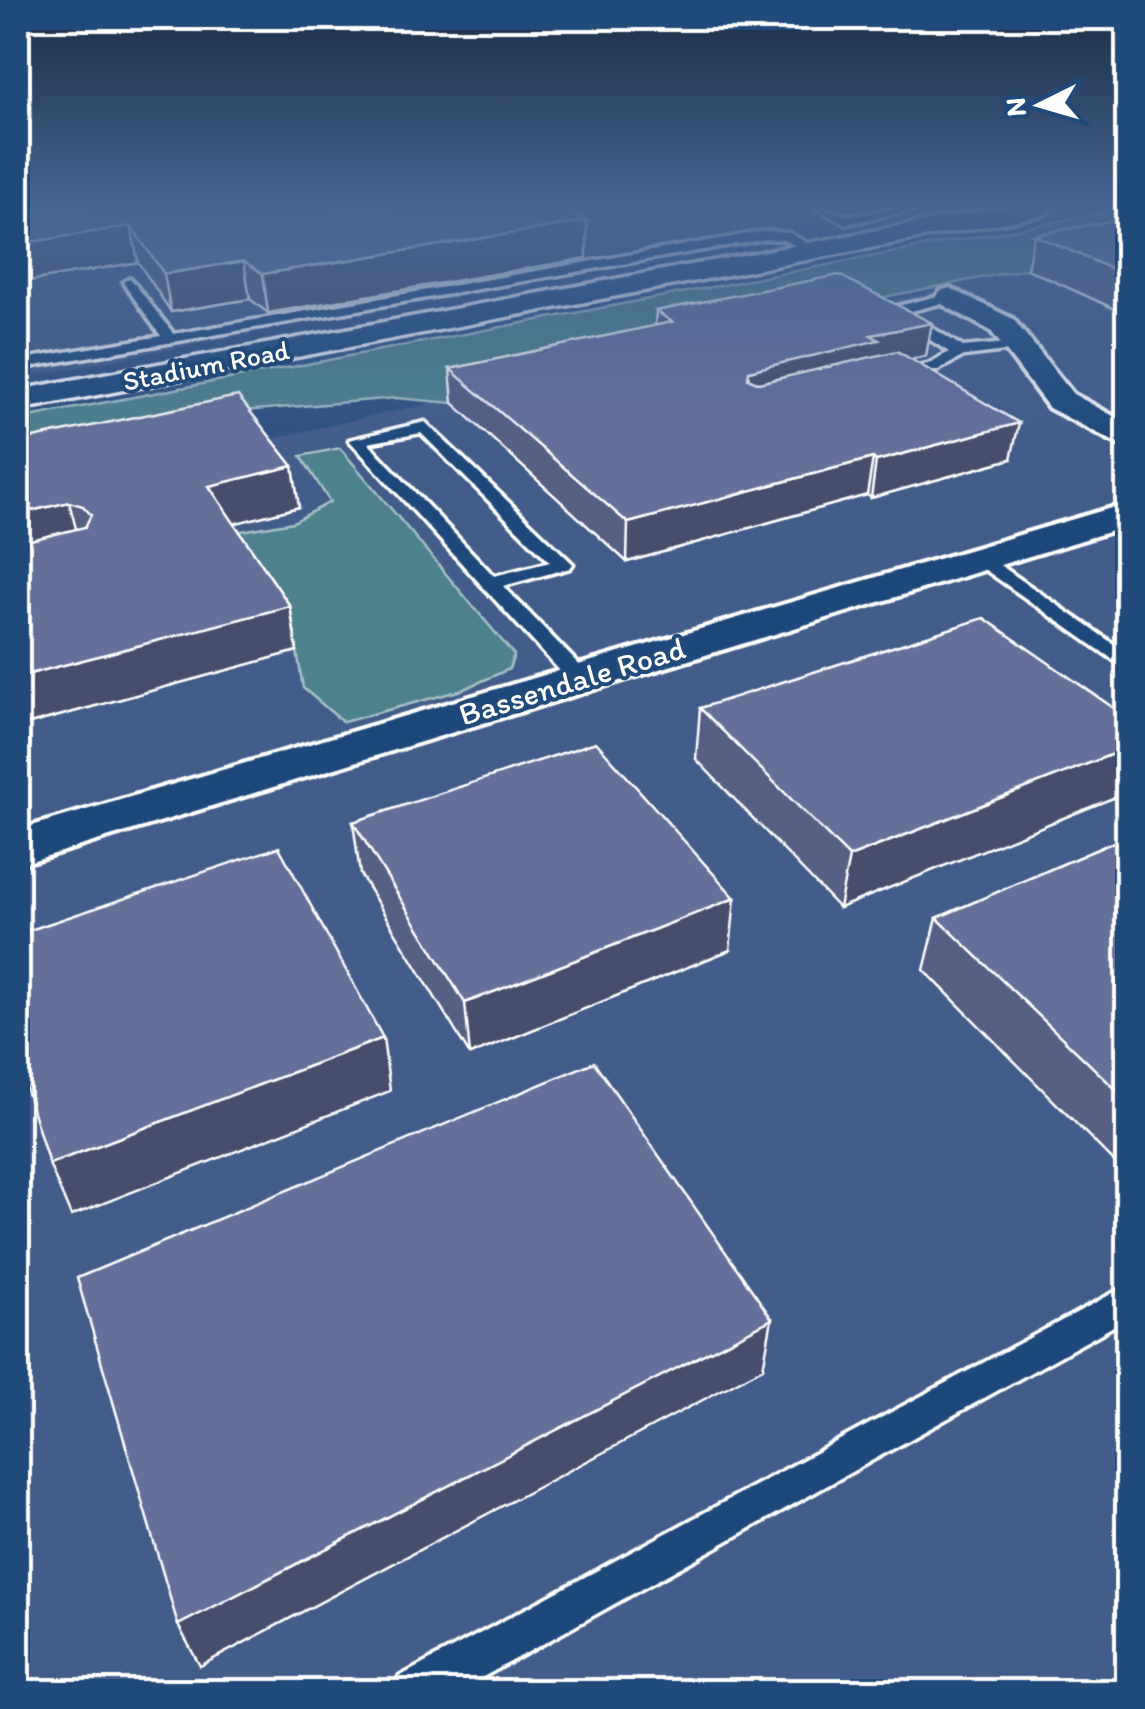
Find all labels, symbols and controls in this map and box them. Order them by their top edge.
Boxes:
north arrow [990,55,1090,155]
text: N [997,96,1033,118]
street label: Stadium Road [120,332,293,398]
street label: Bassendale Road [454,629,690,733]

